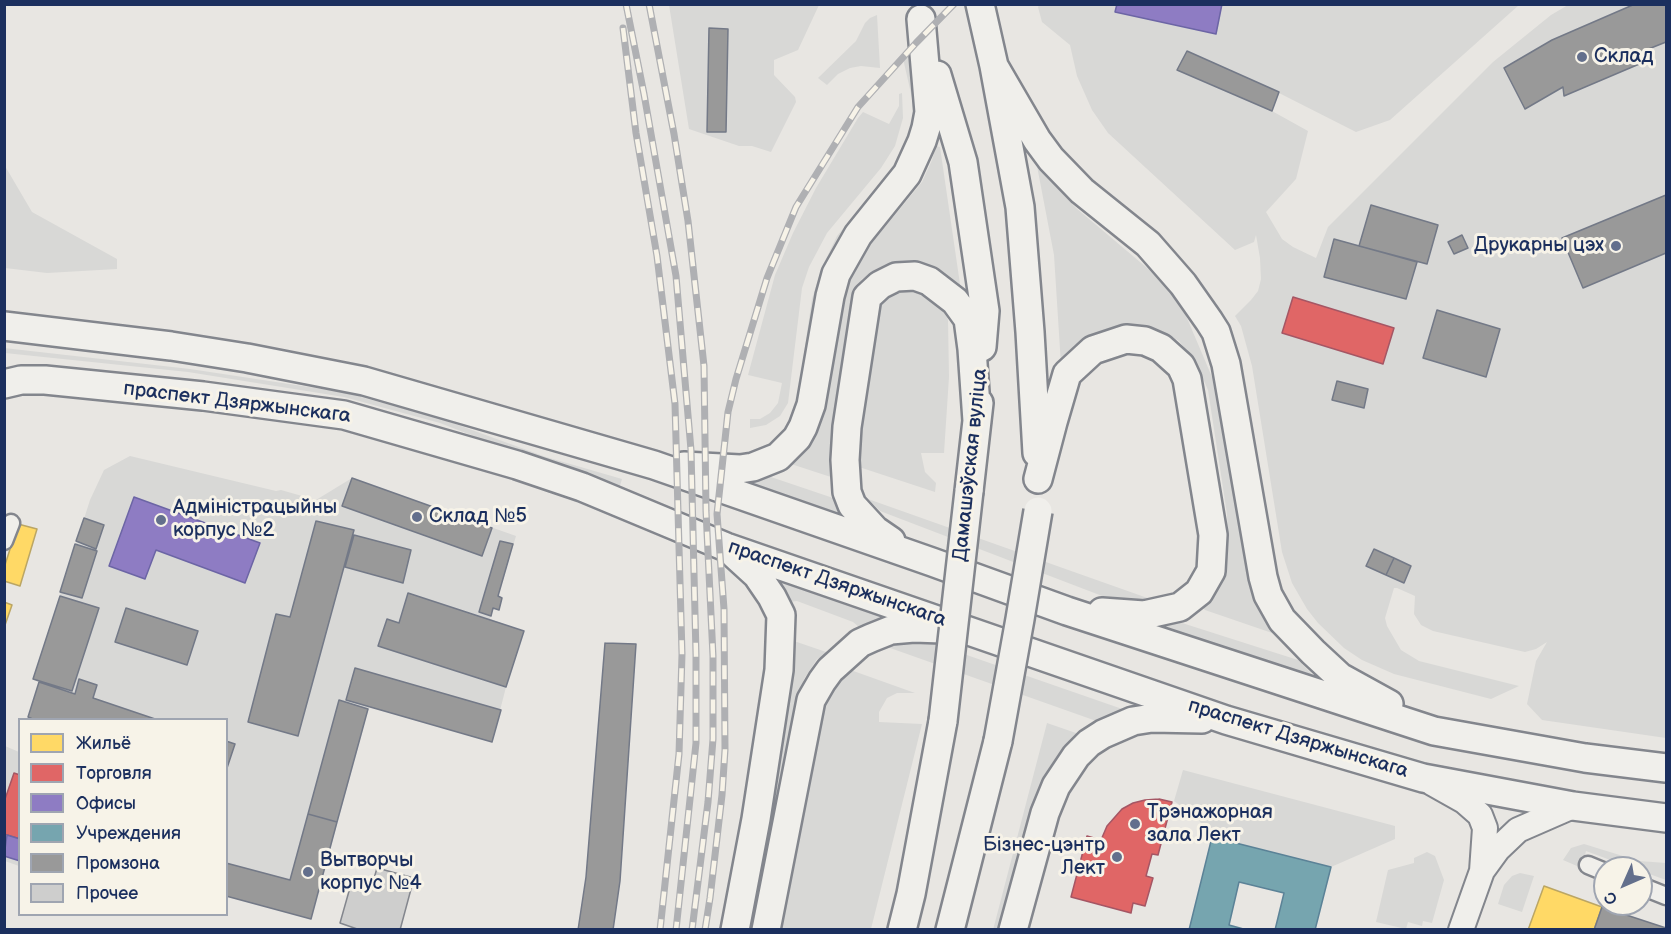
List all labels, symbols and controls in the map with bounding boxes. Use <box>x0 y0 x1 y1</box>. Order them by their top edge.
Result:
place label: Склад <box>1594 45 1654 69</box>
marker: Склад <box>1575 50 1589 64</box>
place label: Друкарны цэх <box>1474 234 1604 258</box>
marker: Друкарны цэх <box>1609 239 1623 253</box>
street label: Дамашэўская вуліца <box>949 367 993 563</box>
street label: праспект Дзяржынскага <box>122 377 352 429</box>
place label: Адміністрацыйны корпус №2 <box>173 496 337 543</box>
place label: Склад №5 <box>429 505 527 529</box>
marker: Склад №5 <box>410 510 424 524</box>
marker: Адміністрацыйны корпус №2 <box>154 513 168 527</box>
street label: праспект Дзяржынскага <box>725 535 949 633</box>
street label: праспект Дзяржынскага <box>1185 694 1411 784</box>
legend <box>18 718 228 916</box>
text: Жильё <box>76 733 131 754</box>
text: Торговля <box>76 763 152 784</box>
text: Офисы <box>76 793 136 814</box>
place label: Трэнажорная зала Лект <box>1147 801 1273 848</box>
marker: Трэнажорная зала Лект <box>1128 817 1142 831</box>
text: Учреждения <box>76 823 181 844</box>
place label: Бізнес-цэнтр Лект <box>983 834 1105 881</box>
place label: Вытворчы корпус №4 <box>320 849 422 896</box>
marker: Бізнес-цэнтр Лект <box>1110 850 1124 864</box>
text: Промзона <box>76 853 160 874</box>
north arrow <box>1593 856 1653 916</box>
marker: Вытворчы корпус №4 <box>301 865 315 879</box>
text: Прочее <box>76 883 138 904</box>
text: С <box>1601 887 1622 908</box>

